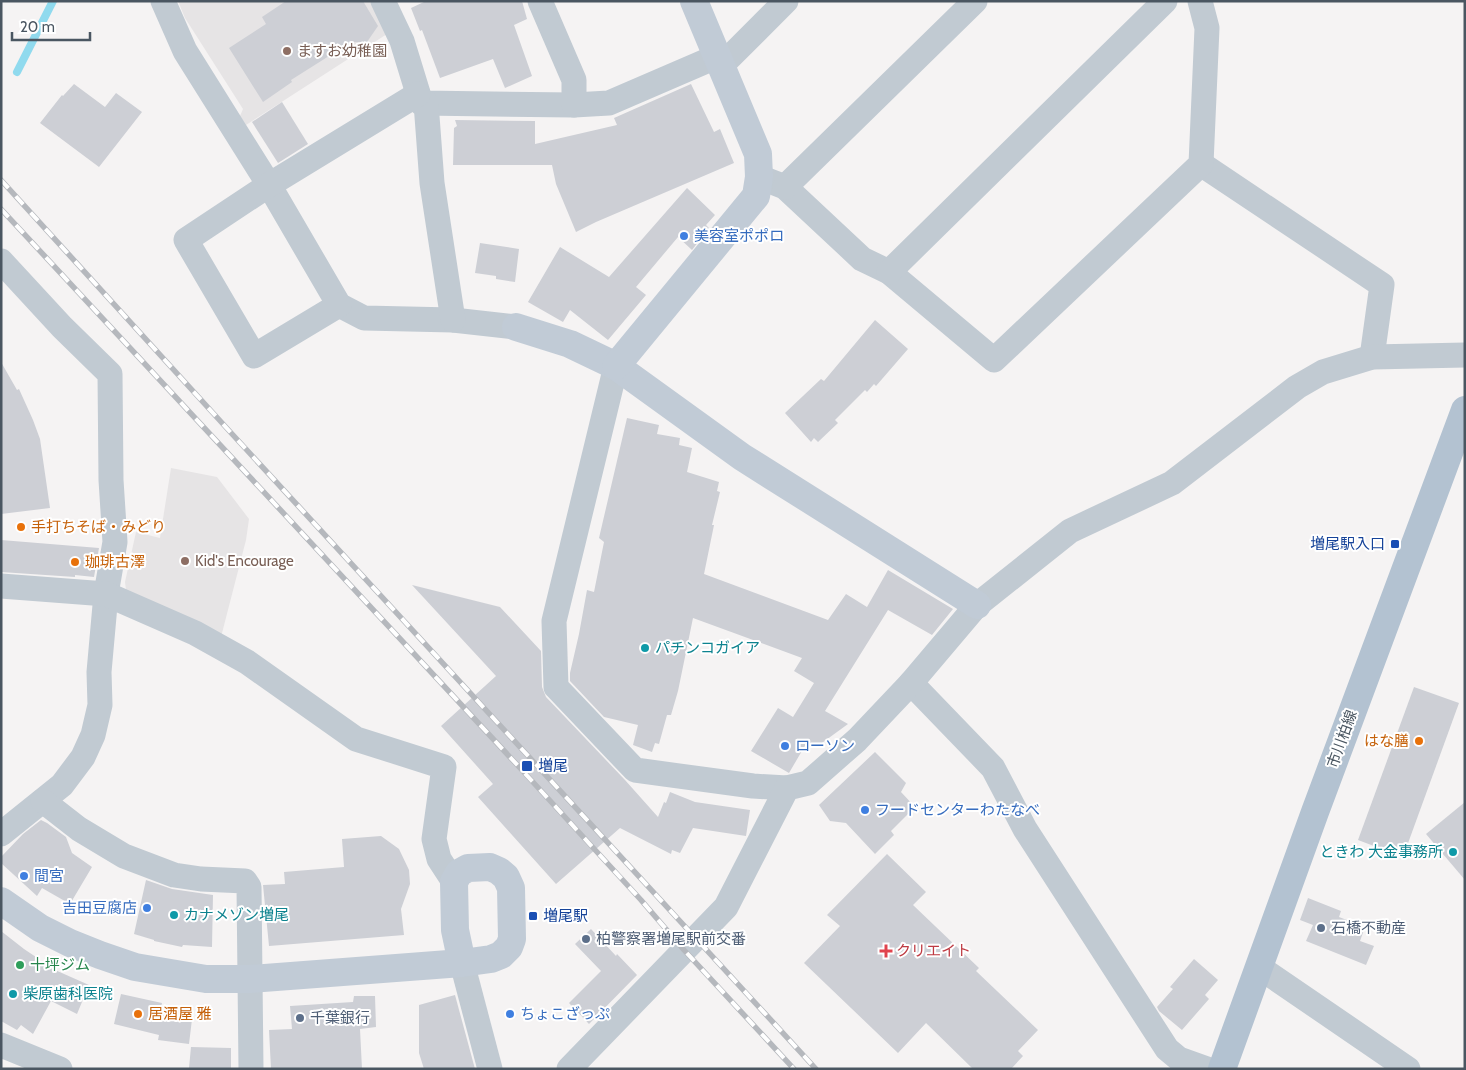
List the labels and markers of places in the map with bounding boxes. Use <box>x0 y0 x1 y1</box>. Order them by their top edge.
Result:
place label: ますお幼稚園 <box>297 42 387 60</box>
marker: ますお幼稚園 <box>281 45 293 57</box>
place label: 美容室ポポロ <box>694 227 784 245</box>
marker: 美容室ポポロ <box>678 230 690 242</box>
place label: 手打ちそば・みどり <box>31 518 166 536</box>
marker: 手打ちそば・みどり <box>15 521 27 533</box>
place label: 増尾駅入口 <box>1310 535 1385 553</box>
marker: 増尾駅入口 <box>1389 538 1401 550</box>
place label: Kid's Encourage <box>195 552 294 570</box>
place label: 珈琲古澤 <box>85 553 145 571</box>
marker: Kid's Encourage <box>179 555 191 567</box>
marker: 珈琲古澤 <box>69 556 81 568</box>
place label: パチンコガイア <box>655 639 760 657</box>
marker: パチンコガイア <box>639 642 651 654</box>
place label: はな膳 <box>1364 732 1409 750</box>
marker: はな膳 <box>1413 735 1425 747</box>
place label: ローソン <box>795 737 855 755</box>
marker: ローソン <box>779 740 791 752</box>
place label: 増尾 <box>538 757 568 775</box>
marker: 増尾 <box>520 759 534 773</box>
place label: フードセンターわたなべ <box>875 801 1040 819</box>
marker: フードセンターわたなべ <box>859 804 871 816</box>
place label: ときわ 大金事務所 <box>1320 843 1443 861</box>
marker: ときわ 大金事務所 <box>1447 846 1459 858</box>
place label: 間宮 <box>34 867 64 885</box>
marker: 間宮 <box>18 870 30 882</box>
place label: 吉田豆腐店 <box>62 899 137 917</box>
marker: 吉田豆腐店 <box>141 902 153 914</box>
place label: カナメゾン増尾 <box>184 906 289 924</box>
place label: 増尾駅 <box>543 907 588 925</box>
marker: カナメゾン増尾 <box>168 909 180 921</box>
marker: 増尾駅 <box>527 910 539 922</box>
place label: 石橋不動産 <box>1331 919 1406 937</box>
marker: 石橋不動産 <box>1315 922 1327 934</box>
place label: 柏警察署増尾駅前交番 <box>596 930 746 948</box>
marker: 柏警察署増尾駅前交番 <box>580 933 592 945</box>
place label: クリエイト <box>896 942 971 960</box>
marker: クリエイト <box>880 945 892 957</box>
place label: 十坪ジム <box>30 956 90 974</box>
marker: 十坪ジム <box>14 959 26 971</box>
place label: 柴原歯科医院 <box>23 985 113 1003</box>
marker: 柴原歯科医院 <box>7 988 19 1000</box>
place label: 居酒屋 雅 <box>148 1005 211 1023</box>
place label: ちょこざっぷ <box>520 1005 610 1023</box>
marker: 居酒屋 雅 <box>132 1008 144 1020</box>
marker: ちょこざっぷ <box>504 1008 516 1020</box>
place label: 千葉銀行 <box>310 1009 370 1027</box>
marker: 千葉銀行 <box>294 1012 306 1024</box>

